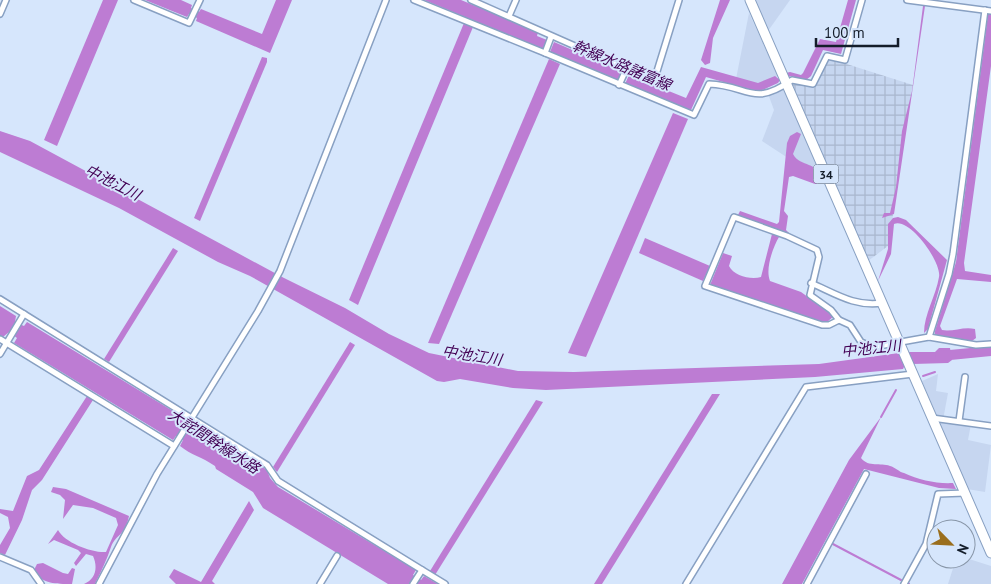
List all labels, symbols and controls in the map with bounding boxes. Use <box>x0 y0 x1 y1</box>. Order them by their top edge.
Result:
scale bar <box>816 15 898 47</box>
text: 100 m <box>824 23 865 42</box>
water label: 幹線水路諸富線 <box>570 36 676 95</box>
water label: 中池江川 <box>82 160 146 205</box>
road number: 34 <box>814 164 838 183</box>
water label: 中池江川 <box>840 335 904 361</box>
water label: 中池江川 <box>441 341 505 369</box>
water label: 大詫間幹線水路 <box>165 404 265 479</box>
north arrow <box>926 519 976 569</box>
text: N <box>953 541 973 557</box>

